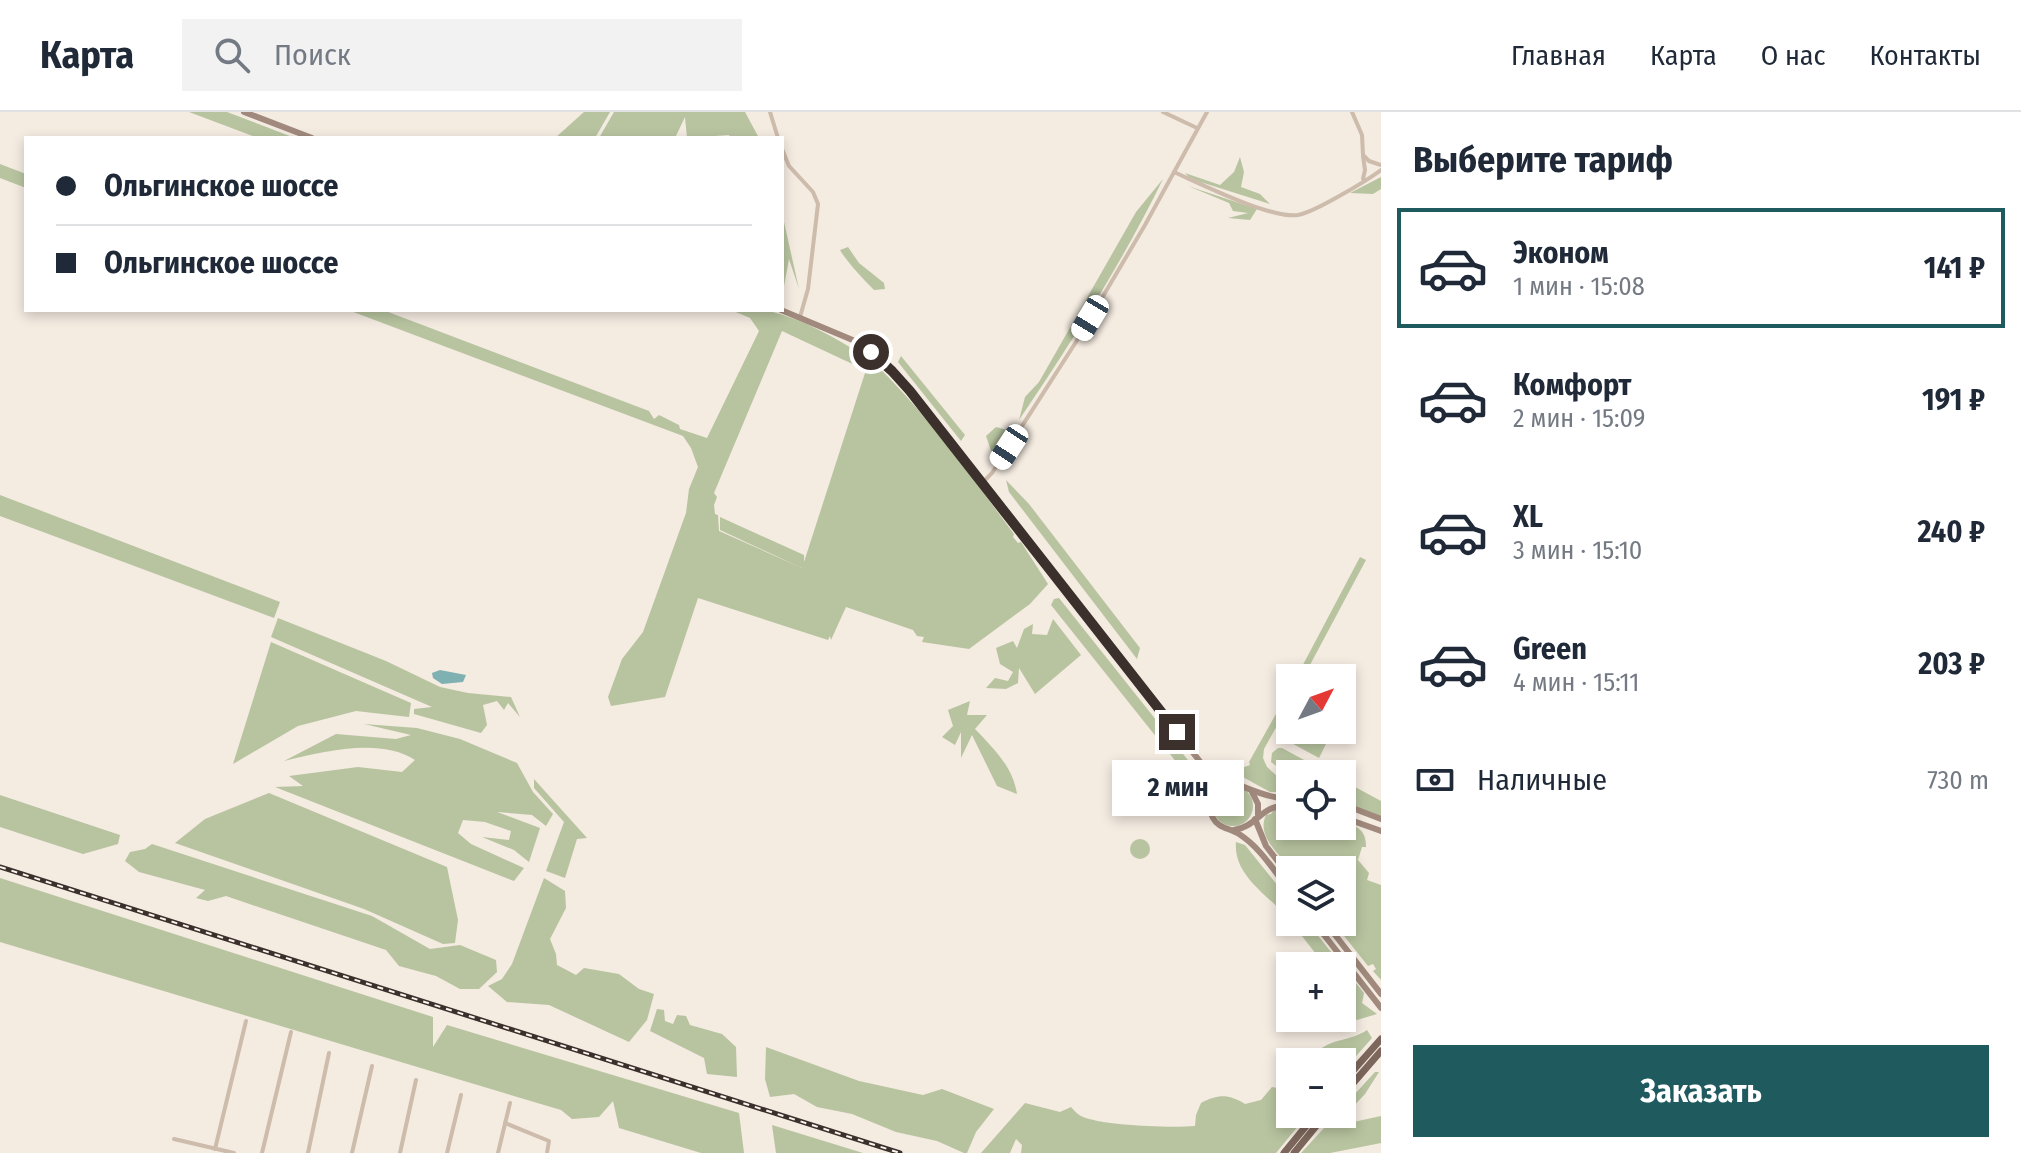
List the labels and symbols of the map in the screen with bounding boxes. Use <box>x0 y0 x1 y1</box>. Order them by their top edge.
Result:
car <box>1067 291 1113 345</box>
route start <box>853 334 889 370</box>
car <box>986 420 1032 474</box>
north arrow <box>1276 664 1356 744</box>
route end <box>1159 714 1195 750</box>
callout: 2 мин <box>1111 760 1243 816</box>

